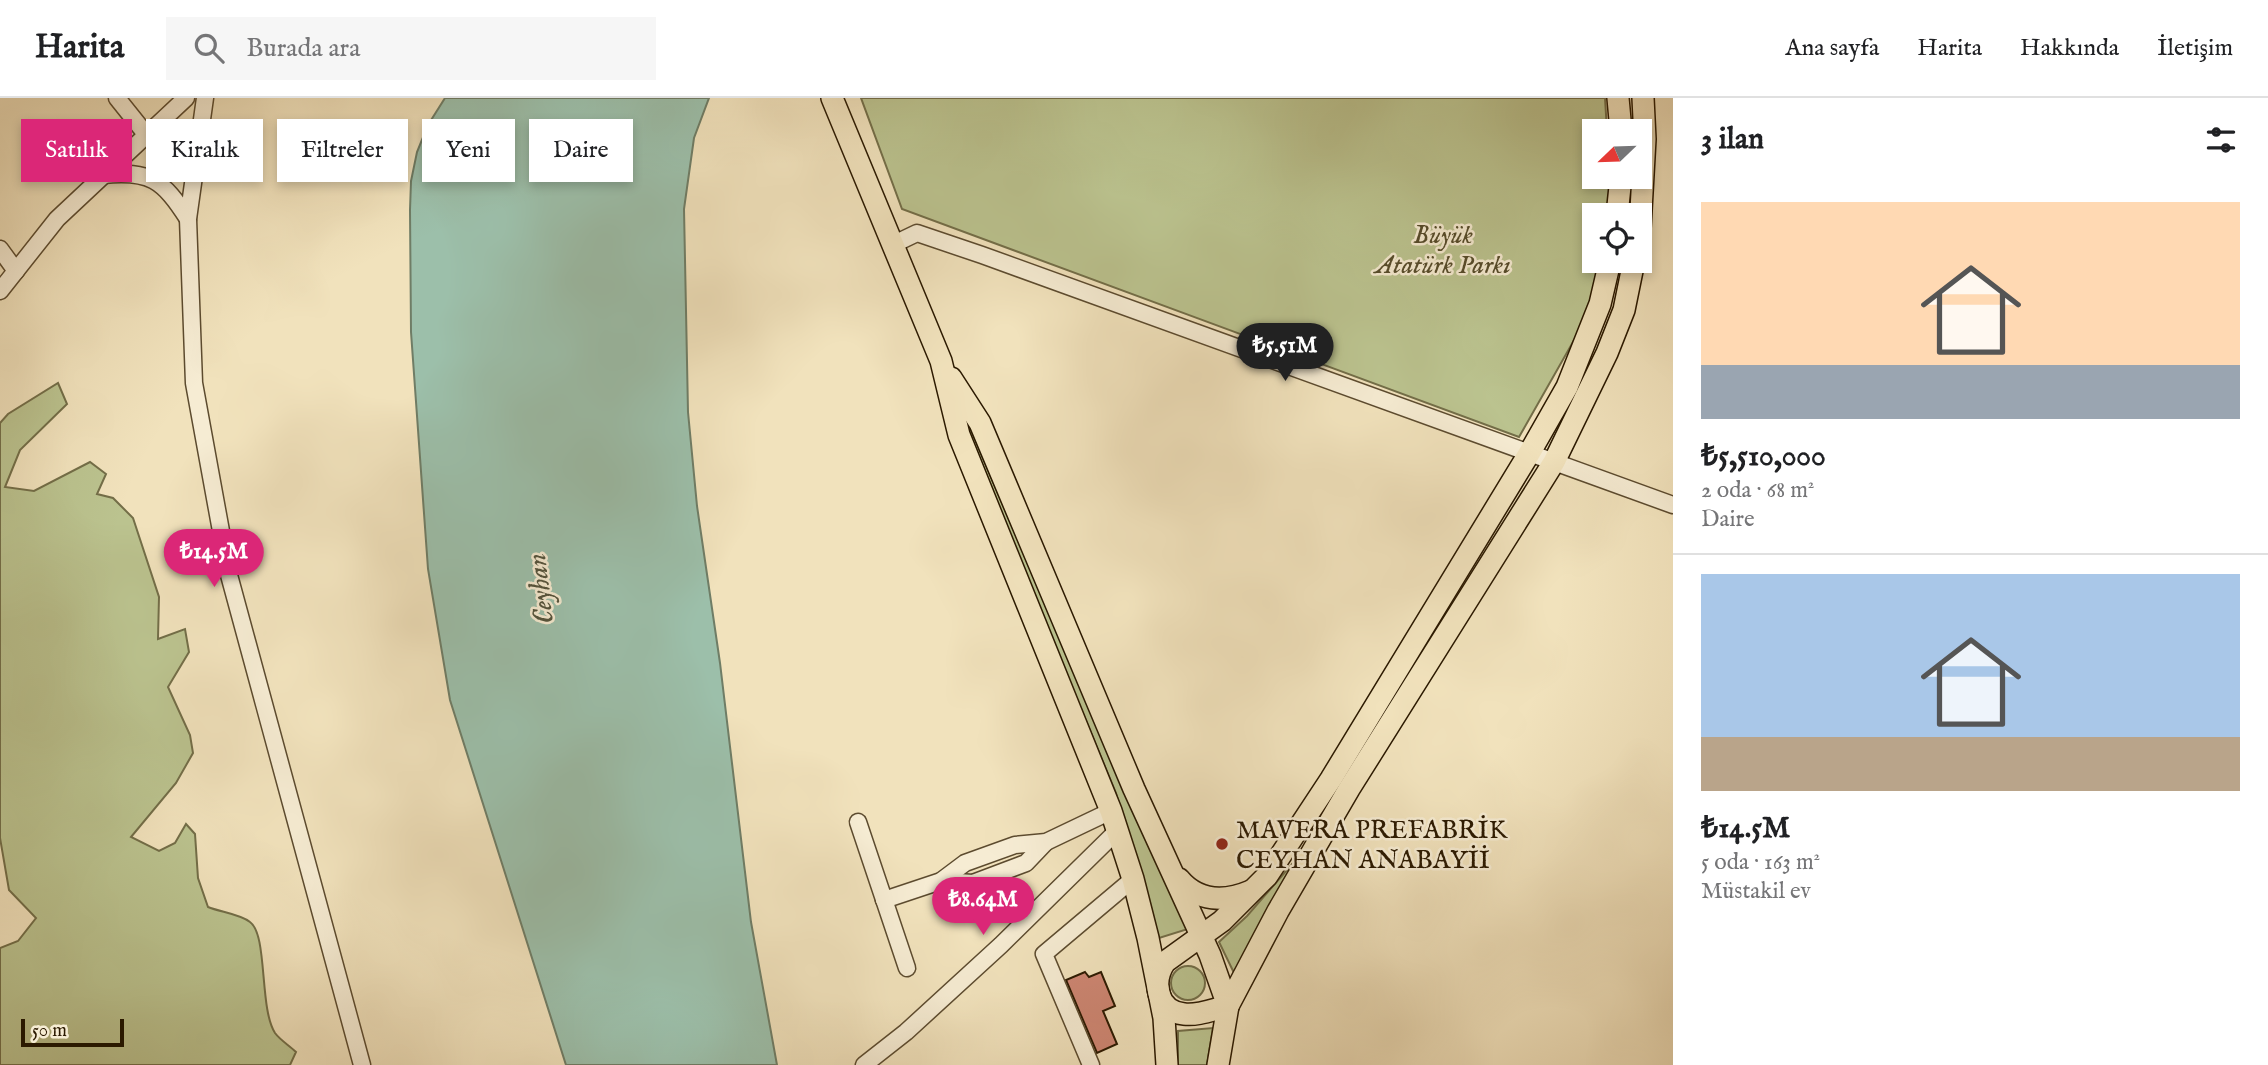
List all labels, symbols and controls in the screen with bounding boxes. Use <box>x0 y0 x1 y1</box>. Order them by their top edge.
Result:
search box <box>166 17 656 80</box>
text: Harita <box>35 27 124 69</box>
icon: search <box>190 29 228 67</box>
text: Burada ara <box>246 32 360 65</box>
text: Ana sayfa <box>1785 33 1879 64</box>
text: Harita <box>1917 33 1982 64</box>
text: Hakkında <box>2020 33 2119 64</box>
text: İletişim <box>2157 33 2233 64</box>
chip: Satılık <box>21 119 132 182</box>
chip: Kiralık <box>146 119 263 182</box>
chip: Filtreler <box>277 119 408 182</box>
chip: Yeni <box>422 119 515 182</box>
chip: Daire <box>529 119 633 182</box>
north arrow <box>1582 119 1652 189</box>
map controls <box>1582 119 1652 273</box>
text: 3 ilan <box>1701 121 1764 159</box>
icon: filters <box>2202 121 2240 159</box>
button: locate <box>1582 203 1652 273</box>
park label: Büyük Atatürk Parkı <box>1372 219 1511 282</box>
icon: home <box>1908 247 2034 373</box>
pin: ₺5.51M <box>1228 324 1342 383</box>
text: ₺5.51M <box>1253 331 1317 360</box>
text: ₺5,510,000 <box>1701 438 1826 476</box>
text: 2 oda · 68 m² <box>1701 476 1814 505</box>
text: Daire <box>1701 505 1755 534</box>
pin: ₺14.5M <box>157 530 271 589</box>
text: ₺14.5M <box>180 537 248 566</box>
water label: Ceyhan <box>520 551 563 626</box>
icon: home <box>1908 619 2034 745</box>
text: ₺14.5M <box>1701 810 1790 848</box>
place label: MAVERA PREFABRİK CEYHAN ANABAYİİ <box>1236 814 1509 877</box>
marker: MAVERA PREFABRİK CEYHAN ANABAYİİ <box>1214 836 1230 852</box>
text: 5 oda · 163 m² <box>1701 848 1820 877</box>
text: Müstakil ev <box>1701 877 1811 906</box>
pin: ₺8.64M <box>926 878 1040 937</box>
text: ₺8.64M <box>948 885 1018 914</box>
scale bar <box>21 1016 124 1048</box>
text: 50 m <box>32 1019 67 1043</box>

